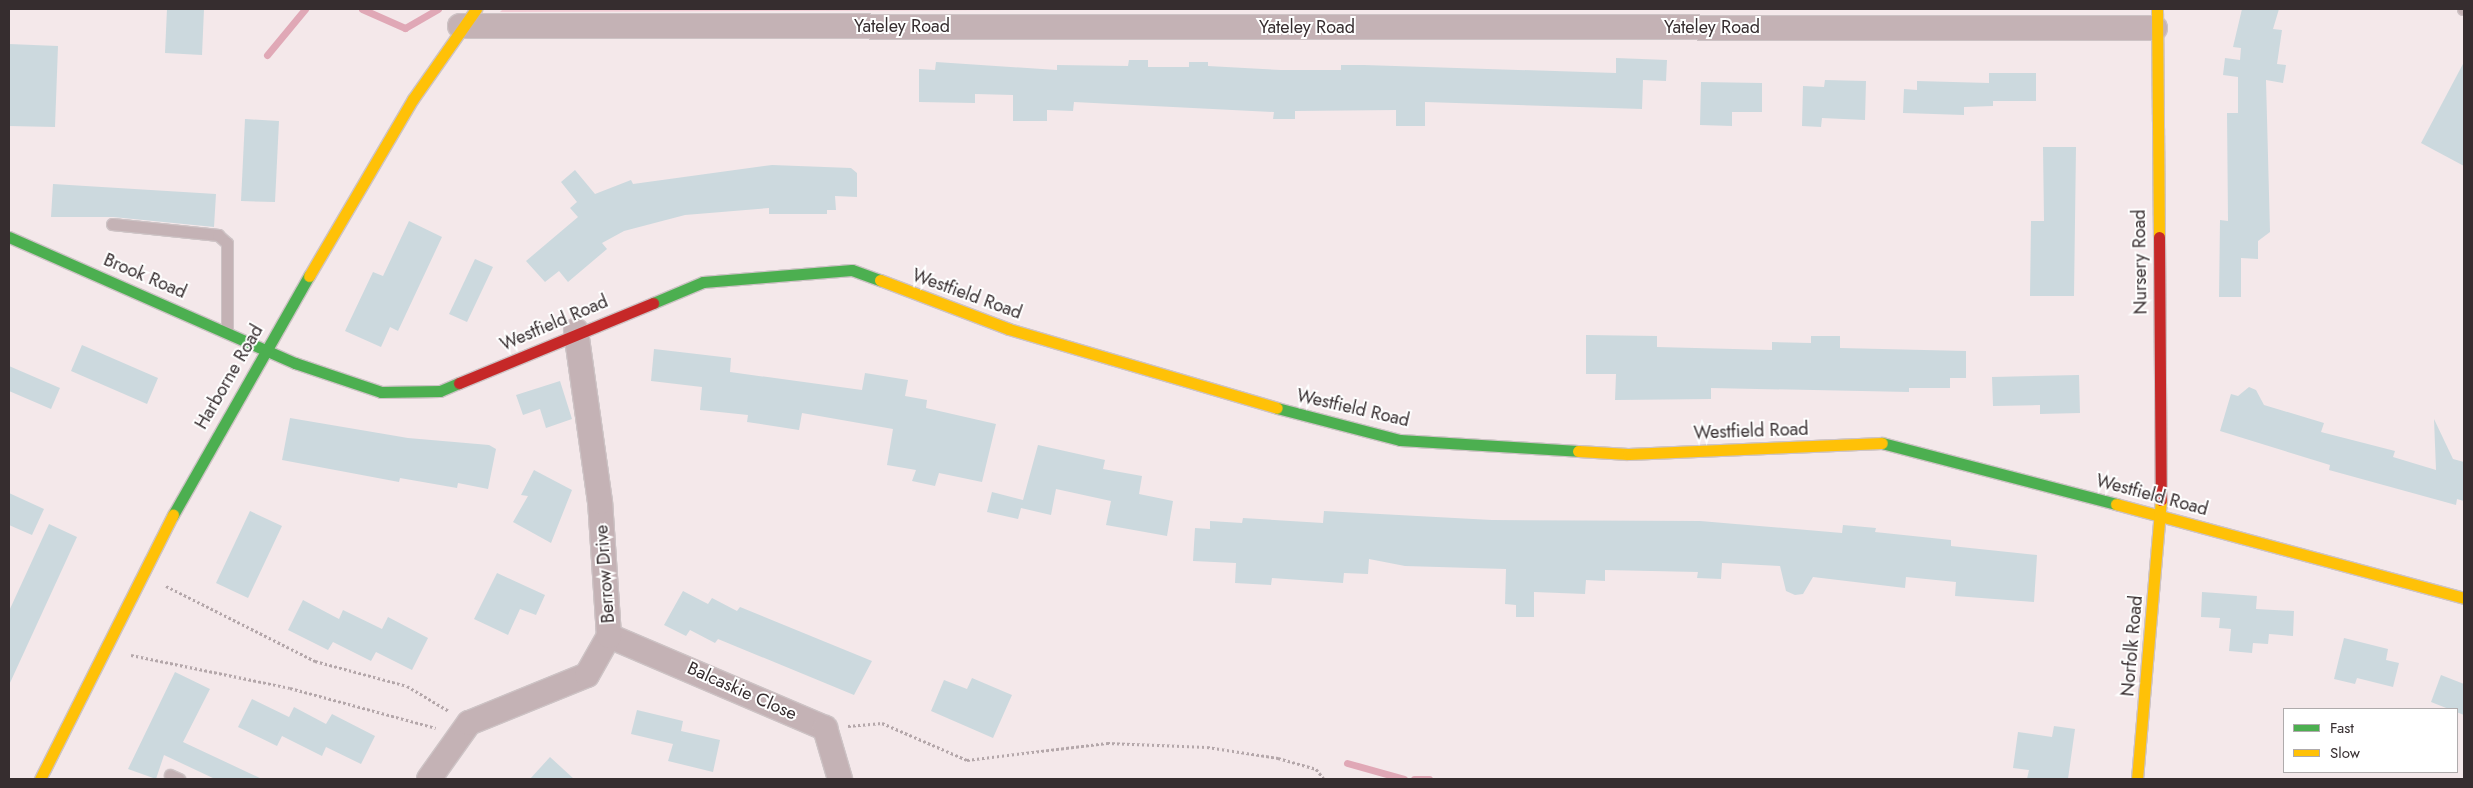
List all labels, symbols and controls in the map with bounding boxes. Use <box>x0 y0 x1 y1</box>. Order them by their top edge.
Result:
street label: Yateley Road <box>854 15 950 37</box>
street label: Yateley Road <box>1259 16 1355 38</box>
street label: Yateley Road <box>1664 16 1760 38</box>
street label: Nursery Road <box>2128 209 2152 315</box>
street label: Brook Road <box>100 249 190 303</box>
street label: Westfield Road <box>909 264 1025 324</box>
street label: Westfield Road <box>497 291 611 355</box>
street label: Harborne Road <box>190 321 268 433</box>
street label: Westfield Road <box>1295 385 1411 431</box>
street label: Westfield Road <box>1693 418 1809 444</box>
street label: Westfield Road <box>2094 470 2210 520</box>
street label: Berrow Drive <box>591 524 619 624</box>
street label: Norfolk Road <box>2117 595 2147 697</box>
street label: Balcaskie Close <box>684 657 800 725</box>
legend <box>2283 708 2458 773</box>
text: Fast <box>2330 717 2354 739</box>
text: Slow <box>2330 742 2360 764</box>

